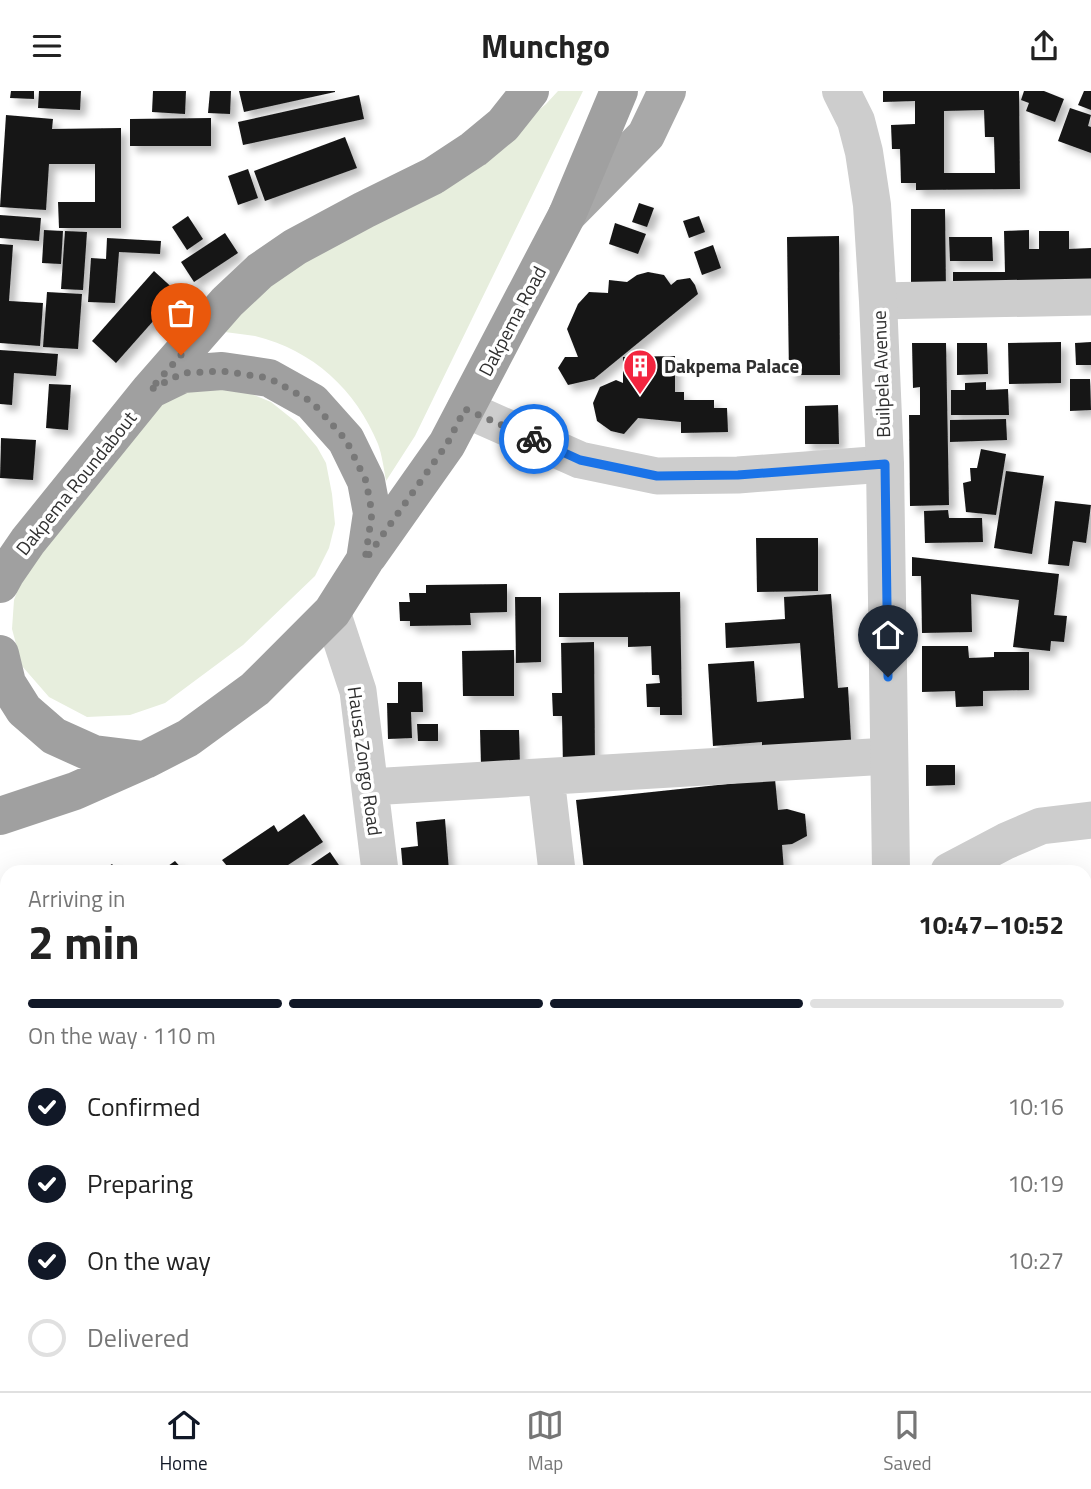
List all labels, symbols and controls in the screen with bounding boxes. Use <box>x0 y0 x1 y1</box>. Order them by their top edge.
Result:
text: Munchgo <box>481 22 610 70</box>
icon: menu <box>28 27 66 65</box>
icon: share <box>1025 27 1063 65</box>
street label: Dakpema Road <box>470 260 553 381</box>
pin <box>151 283 211 355</box>
icon: bag <box>162 294 200 332</box>
street label: Builpela Avenue <box>864 310 897 438</box>
building icon: Dakpema Palace <box>621 347 659 396</box>
place label: Dakpema Palace <box>664 351 800 380</box>
street label: Dakpema Roundabout <box>8 404 143 561</box>
courier <box>499 404 569 474</box>
icon: bike <box>515 420 553 458</box>
pin <box>858 605 918 677</box>
icon: home <box>869 616 907 654</box>
street label: Hausa Zongo Road <box>341 684 390 837</box>
text: Arriving in <box>28 881 125 916</box>
text: 10:47–10:52 <box>918 905 1064 944</box>
text: 2 min <box>28 907 140 977</box>
text: On the way · 110 m <box>28 1018 216 1053</box>
text: Confirmed <box>87 1087 201 1126</box>
icon: check <box>28 1088 66 1126</box>
text: 10:16 <box>1007 1089 1064 1124</box>
text: Preparing <box>87 1164 193 1203</box>
icon: check <box>28 1165 66 1203</box>
text: 10:19 <box>1007 1166 1064 1201</box>
text: On the way <box>87 1241 211 1280</box>
icon: check <box>28 1242 66 1280</box>
text: 10:27 <box>1007 1243 1064 1278</box>
text: Delivered <box>87 1318 190 1357</box>
tab: Home <box>159 1406 208 1477</box>
tab: Map <box>526 1406 564 1477</box>
tab: Saved <box>883 1406 932 1477</box>

